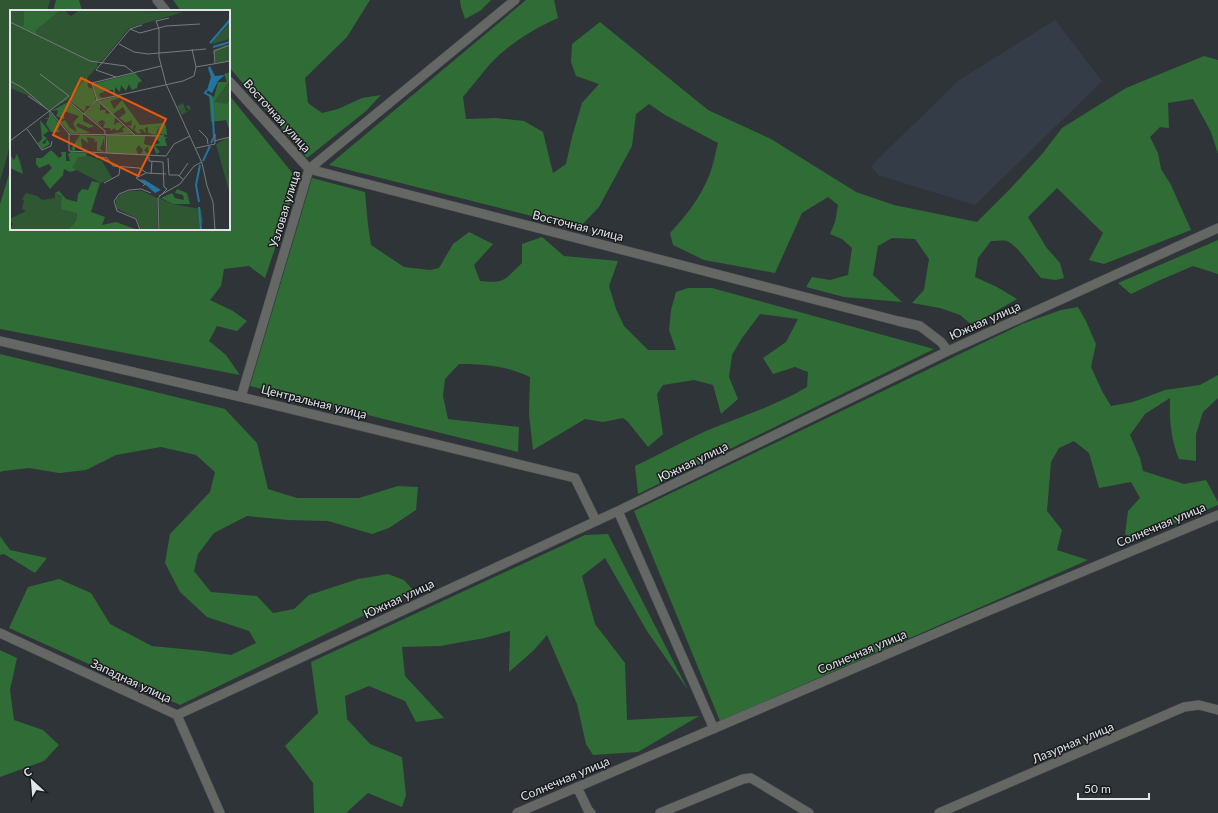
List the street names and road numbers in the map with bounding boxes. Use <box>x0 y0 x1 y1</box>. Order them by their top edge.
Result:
street label: Восточная улица <box>241 76 314 155</box>
street label: Узловая улица <box>266 169 303 249</box>
street label: Восточная улица <box>531 207 625 244</box>
street label: Южная улица <box>947 298 1023 343</box>
street label: Центральная улица <box>260 381 368 422</box>
street label: Южная улица <box>655 438 730 485</box>
street label: Солнечная улица <box>1114 499 1208 550</box>
street label: Южная улица <box>361 576 437 621</box>
street label: Солнечная улица <box>815 626 909 677</box>
street label: Западная улица <box>88 655 174 706</box>
street label: Лазурная улица <box>1029 719 1116 767</box>
street label: Солнечная улица <box>518 753 612 804</box>

